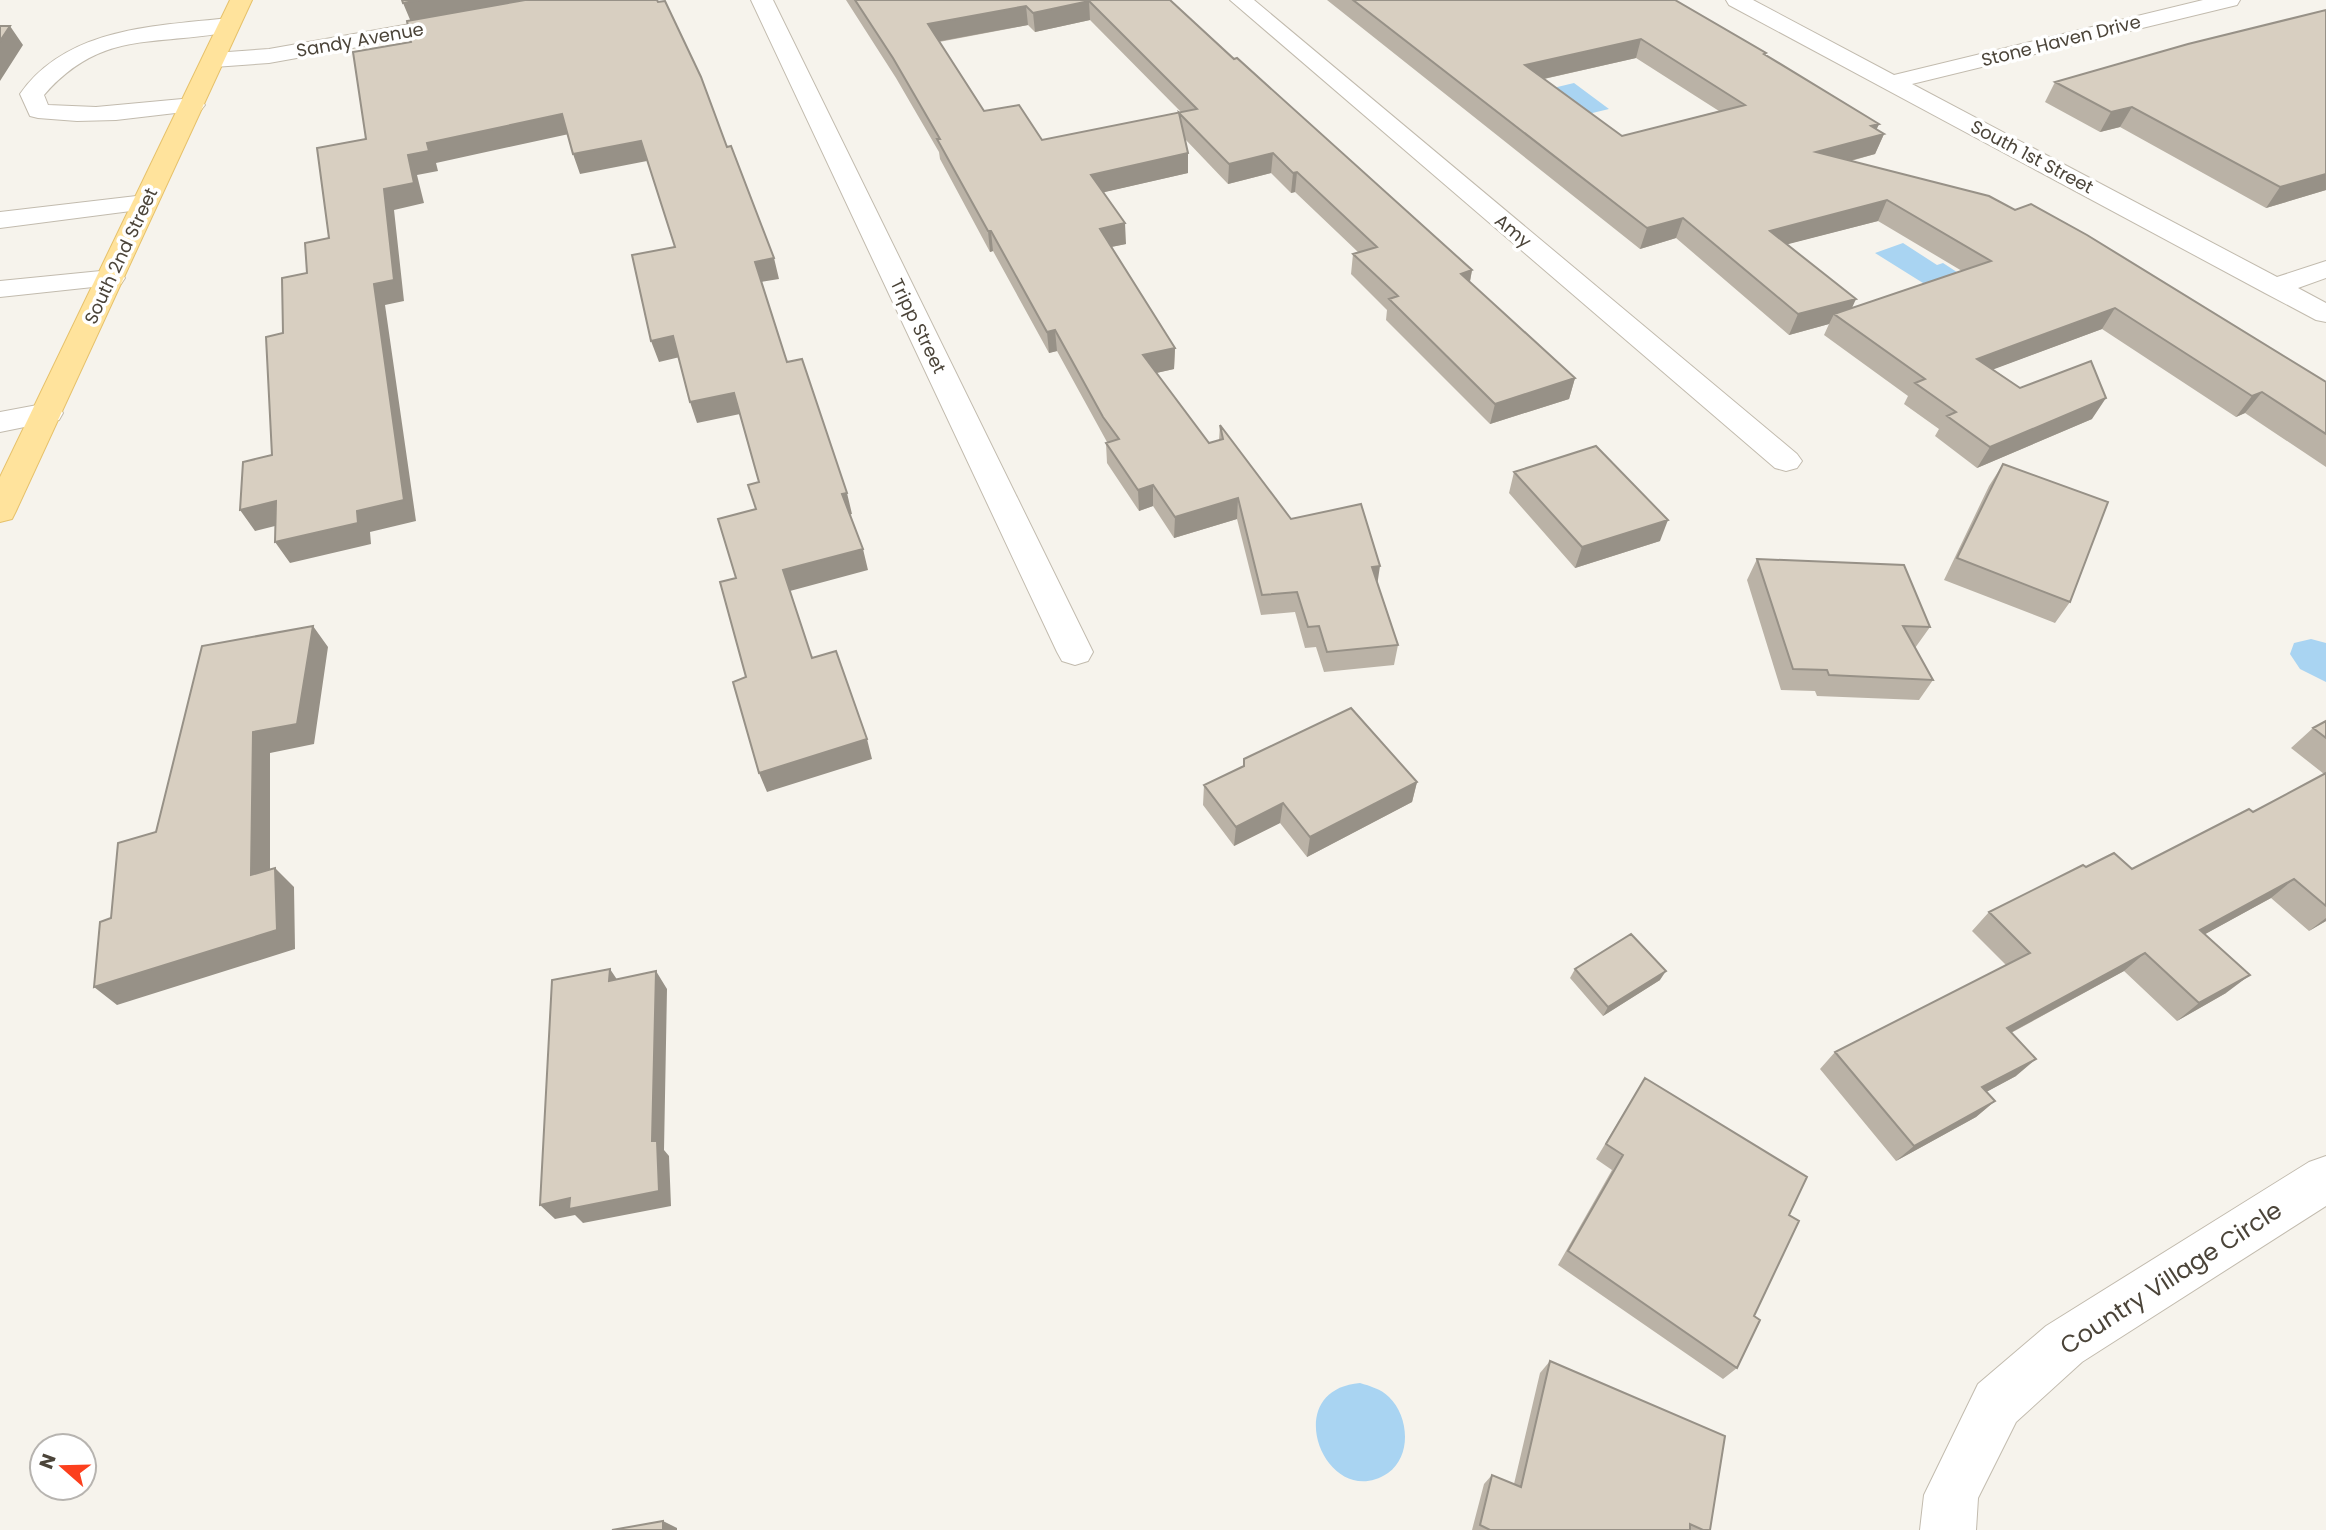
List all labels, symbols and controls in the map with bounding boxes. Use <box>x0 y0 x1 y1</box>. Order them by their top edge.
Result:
street label: Stone Haven Drive <box>1979 9 2143 72</box>
street label: Sandy Avenue <box>294 16 426 63</box>
street label: South 1st Street <box>1966 114 2098 199</box>
street label: South 2nd Street <box>78 183 163 328</box>
street label: Amy <box>1490 208 1537 253</box>
street label: Tripp Street <box>885 274 952 377</box>
street label: Country Village Circle <box>2053 1193 2288 1362</box>
north arrow <box>28 1432 98 1502</box>
text: N <box>32 1450 63 1473</box>

